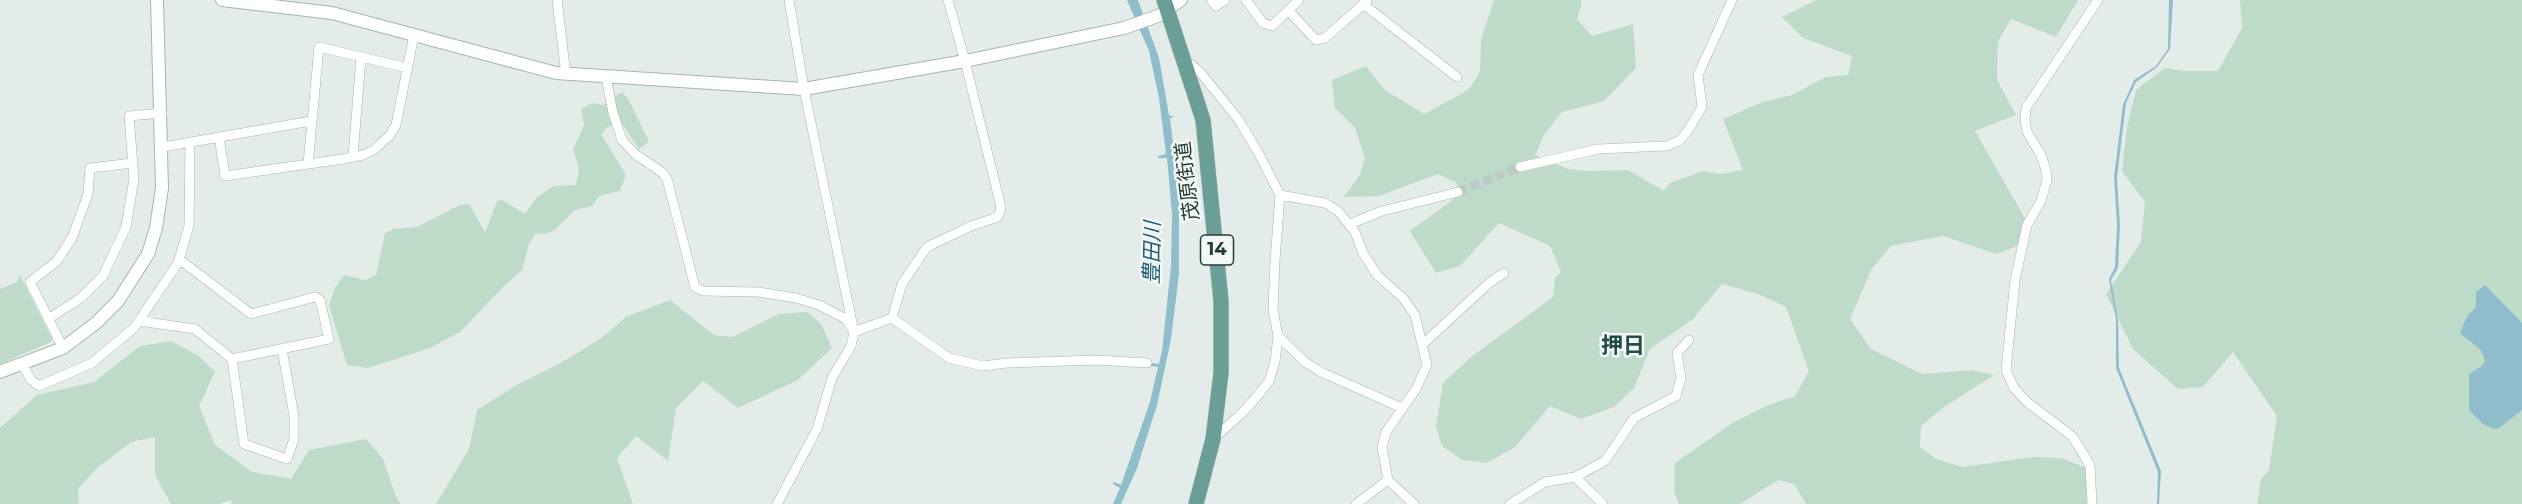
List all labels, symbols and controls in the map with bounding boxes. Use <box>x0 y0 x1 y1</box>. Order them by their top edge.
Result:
street label: 茂原街道 <box>1171 140 1205 222</box>
water label: 豊田川 <box>1140 221 1166 285</box>
road number: 14 <box>1200 235 1234 265</box>
district label: 押日 <box>1601 334 1645 360</box>

